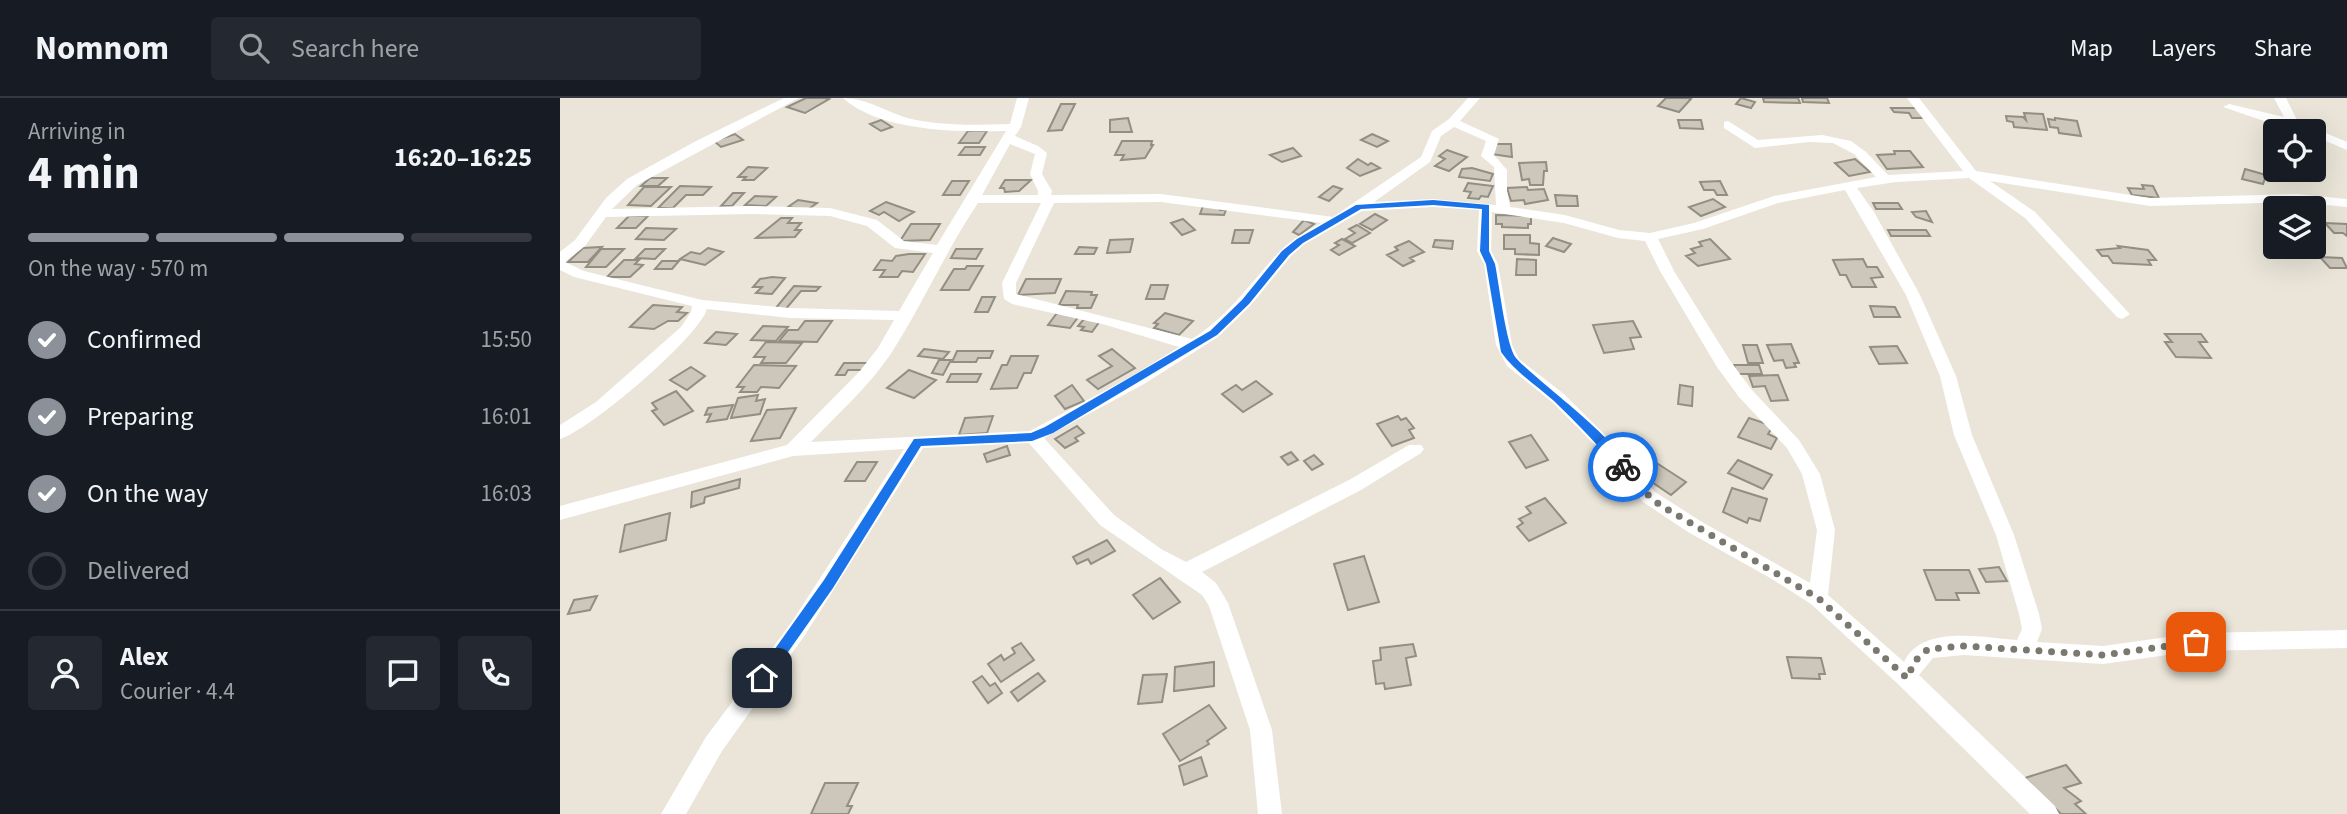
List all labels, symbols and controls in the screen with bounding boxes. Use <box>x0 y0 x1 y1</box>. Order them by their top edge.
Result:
search box <box>211 17 701 80</box>
text: Nomnom <box>35 25 169 72</box>
icon: search <box>235 29 273 67</box>
text: Search here <box>291 30 419 67</box>
text: Map <box>2070 31 2113 66</box>
text: Layers <box>2151 31 2216 66</box>
text: Share <box>2254 31 2312 66</box>
text: Arriving in <box>28 115 126 148</box>
map controls <box>2263 119 2326 259</box>
button: locate <box>2263 119 2326 182</box>
text: 16:20–16:25 <box>394 139 532 176</box>
text: 4 min <box>28 141 140 206</box>
button: layers <box>2263 196 2326 259</box>
text: On the way · 570 m <box>28 252 208 285</box>
icon: check <box>28 321 66 359</box>
text: Confirmed <box>87 321 202 358</box>
text: 15:50 <box>481 323 532 356</box>
icon: check <box>28 398 66 436</box>
text: Preparing <box>87 398 193 435</box>
text: 16:01 <box>481 400 532 433</box>
courier <box>1588 432 1658 502</box>
icon: bike <box>1604 448 1642 486</box>
icon: check <box>28 475 66 513</box>
text: On the way <box>87 475 208 512</box>
text: 16:03 <box>481 477 532 510</box>
text: Delivered <box>87 552 190 589</box>
pin <box>2166 612 2226 672</box>
icon: bag <box>2177 623 2215 661</box>
button: person <box>28 636 102 710</box>
button: chat <box>366 636 440 710</box>
button: phone <box>458 636 532 710</box>
text: Alex <box>120 638 169 675</box>
pin <box>732 648 792 708</box>
icon: home <box>743 659 781 697</box>
text: Courier · 4.4 <box>120 675 235 708</box>

